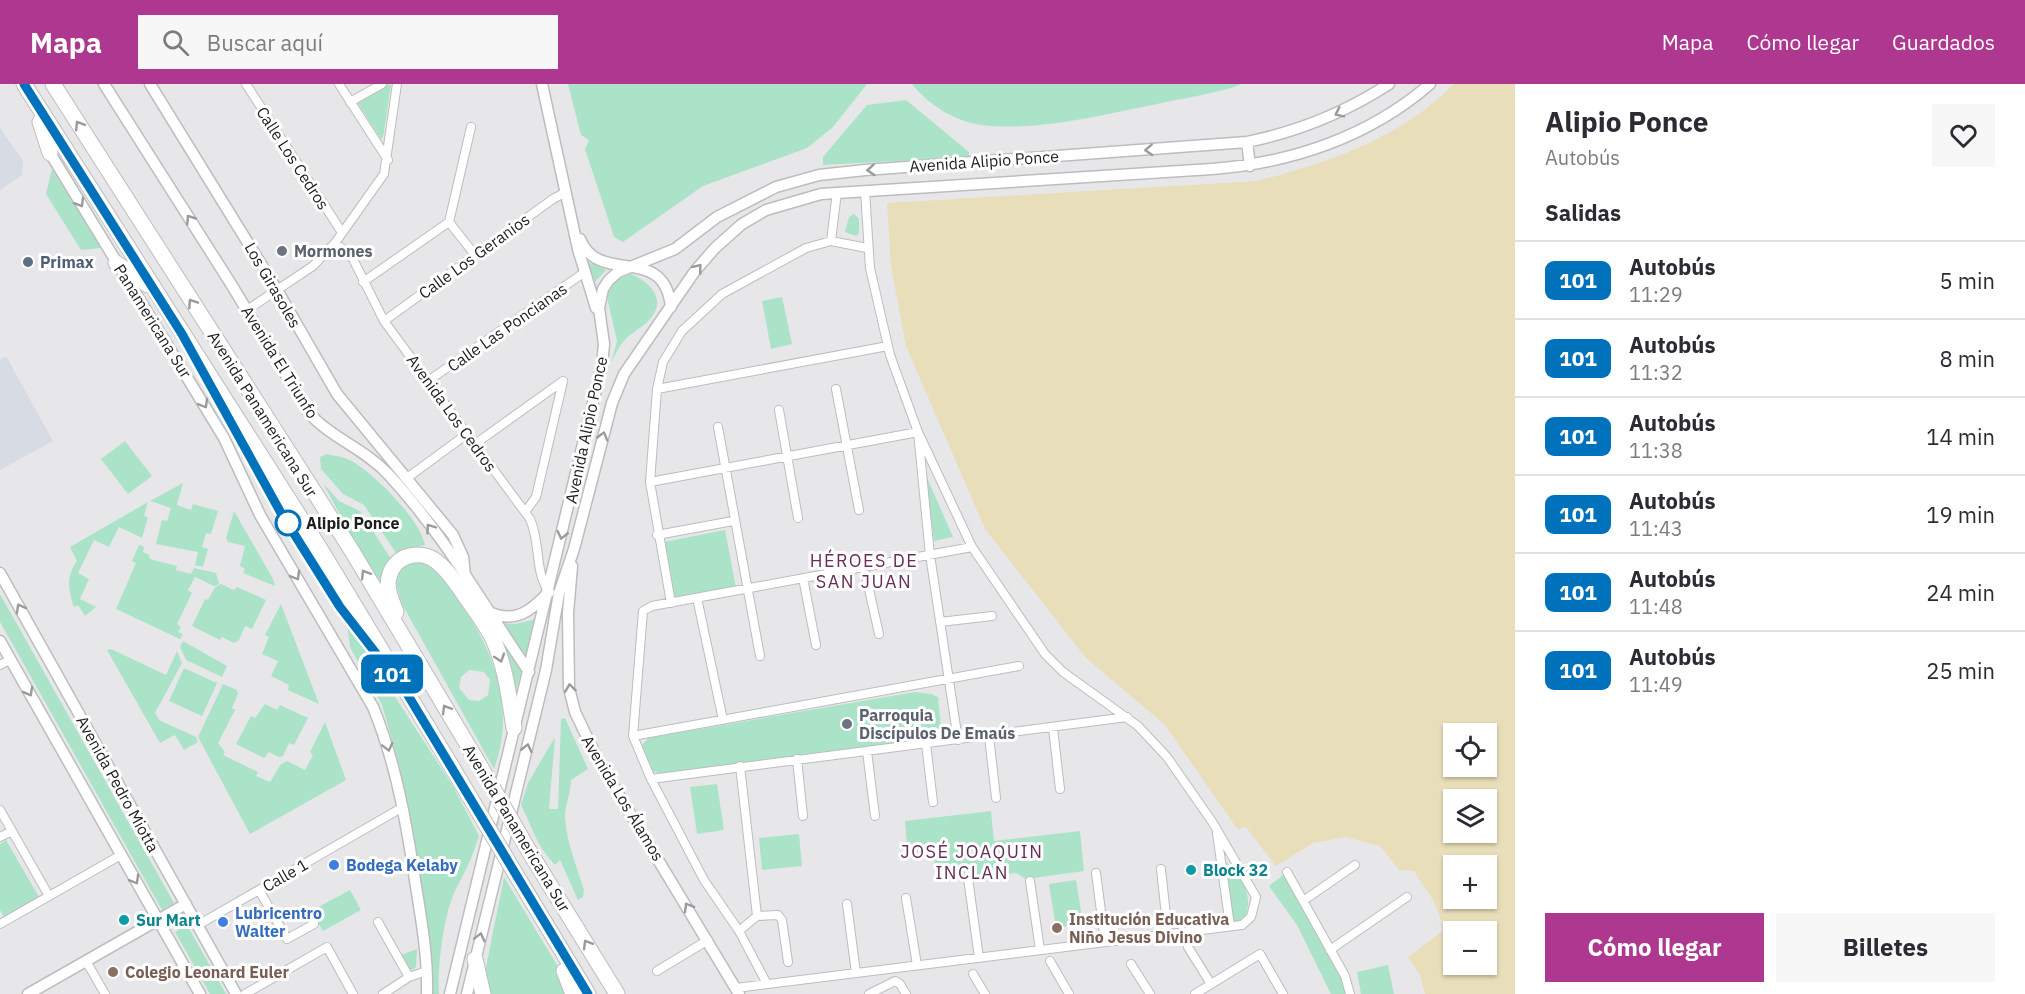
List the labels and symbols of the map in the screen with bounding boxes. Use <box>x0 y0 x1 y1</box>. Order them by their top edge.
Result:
street label: Calle Los Cedros <box>252 103 334 213</box>
one-way arrow <box>1334 106 1345 118</box>
one-way arrow <box>74 121 86 131</box>
one-way arrow <box>1144 143 1153 156</box>
street label: Avenida Alipio Ponce <box>909 146 1060 176</box>
one-way arrow <box>866 163 875 176</box>
one-way arrow <box>72 197 84 207</box>
street label: Calle Los Geranios <box>415 209 533 303</box>
one-way arrow <box>187 215 198 226</box>
street label: Los Girasoles <box>240 239 306 331</box>
place label: Mormones <box>294 241 373 261</box>
marker: Mormones <box>275 244 289 258</box>
place label: Primax <box>40 252 94 272</box>
marker: Primax <box>21 255 35 269</box>
street label: Panamericana Sur <box>110 260 196 382</box>
one-way arrow <box>690 264 701 275</box>
street label: Calle Las Poncianas <box>443 278 571 376</box>
one-way arrow <box>188 299 200 309</box>
street label: Avenida El Triunfo <box>237 302 323 422</box>
street label: Avenida Panamericana Sur <box>204 327 322 501</box>
street label: Avenida Los Cedros <box>403 350 501 476</box>
street label: Avenida Alipio Ponce <box>561 354 611 505</box>
one-way arrow <box>197 398 209 408</box>
one-way arrow <box>596 431 608 442</box>
marker: Alipio Ponce <box>275 510 301 536</box>
place label: Alipio Ponce <box>306 513 399 533</box>
one-way arrow <box>427 524 438 535</box>
one-way arrow <box>557 530 570 540</box>
district label: HÉROES DE SAN JUAN <box>810 549 918 593</box>
one-way arrow <box>289 570 300 580</box>
one-way arrow <box>361 570 373 580</box>
one-way arrow <box>15 604 27 614</box>
one-way arrow <box>492 652 505 663</box>
line badge: 101 <box>358 654 426 694</box>
one-way arrow <box>565 684 577 693</box>
one-way arrow <box>22 686 33 696</box>
one-way arrow <box>441 705 453 715</box>
place label: Parroquia Discípulos De Emaús <box>859 705 1015 743</box>
street label: Avenida Pedro Miotta <box>72 712 164 856</box>
marker: Parroquia Discípulos De Emaús <box>840 717 854 731</box>
street label: Avenida Los Álamos <box>577 731 669 865</box>
street label: Avenida Panamericana Sur <box>459 741 575 915</box>
one-way arrow <box>381 742 394 752</box>
one-way arrow <box>520 743 533 753</box>
district label: JOSÉ JOAQUIN INCLAN <box>901 840 1043 884</box>
street label: Calle 1 <box>259 854 311 896</box>
place label: Bodega Kelaby <box>346 855 458 875</box>
marker: Bodega Kelaby <box>327 858 341 872</box>
place label: Block 32 <box>1203 860 1268 880</box>
marker: Block 32 <box>1184 863 1198 877</box>
one-way arrow <box>128 874 139 884</box>
place label: Lubricentro Walter <box>235 903 322 941</box>
one-way arrow <box>684 903 695 913</box>
place label: Institución Educativa Niño Jesus Divino <box>1069 909 1229 947</box>
place label: Sur Mart <box>136 910 201 930</box>
marker: Sur Mart <box>117 913 131 927</box>
marker: Lubricentro Walter <box>216 915 230 929</box>
marker: Institución Educativa Niño Jesus Divino <box>1050 921 1064 935</box>
one-way arrow <box>473 932 486 942</box>
one-way arrow <box>582 940 594 950</box>
place label: Colegio Leonard Euler <box>125 962 289 982</box>
marker: Colegio Leonard Euler <box>106 965 120 979</box>

